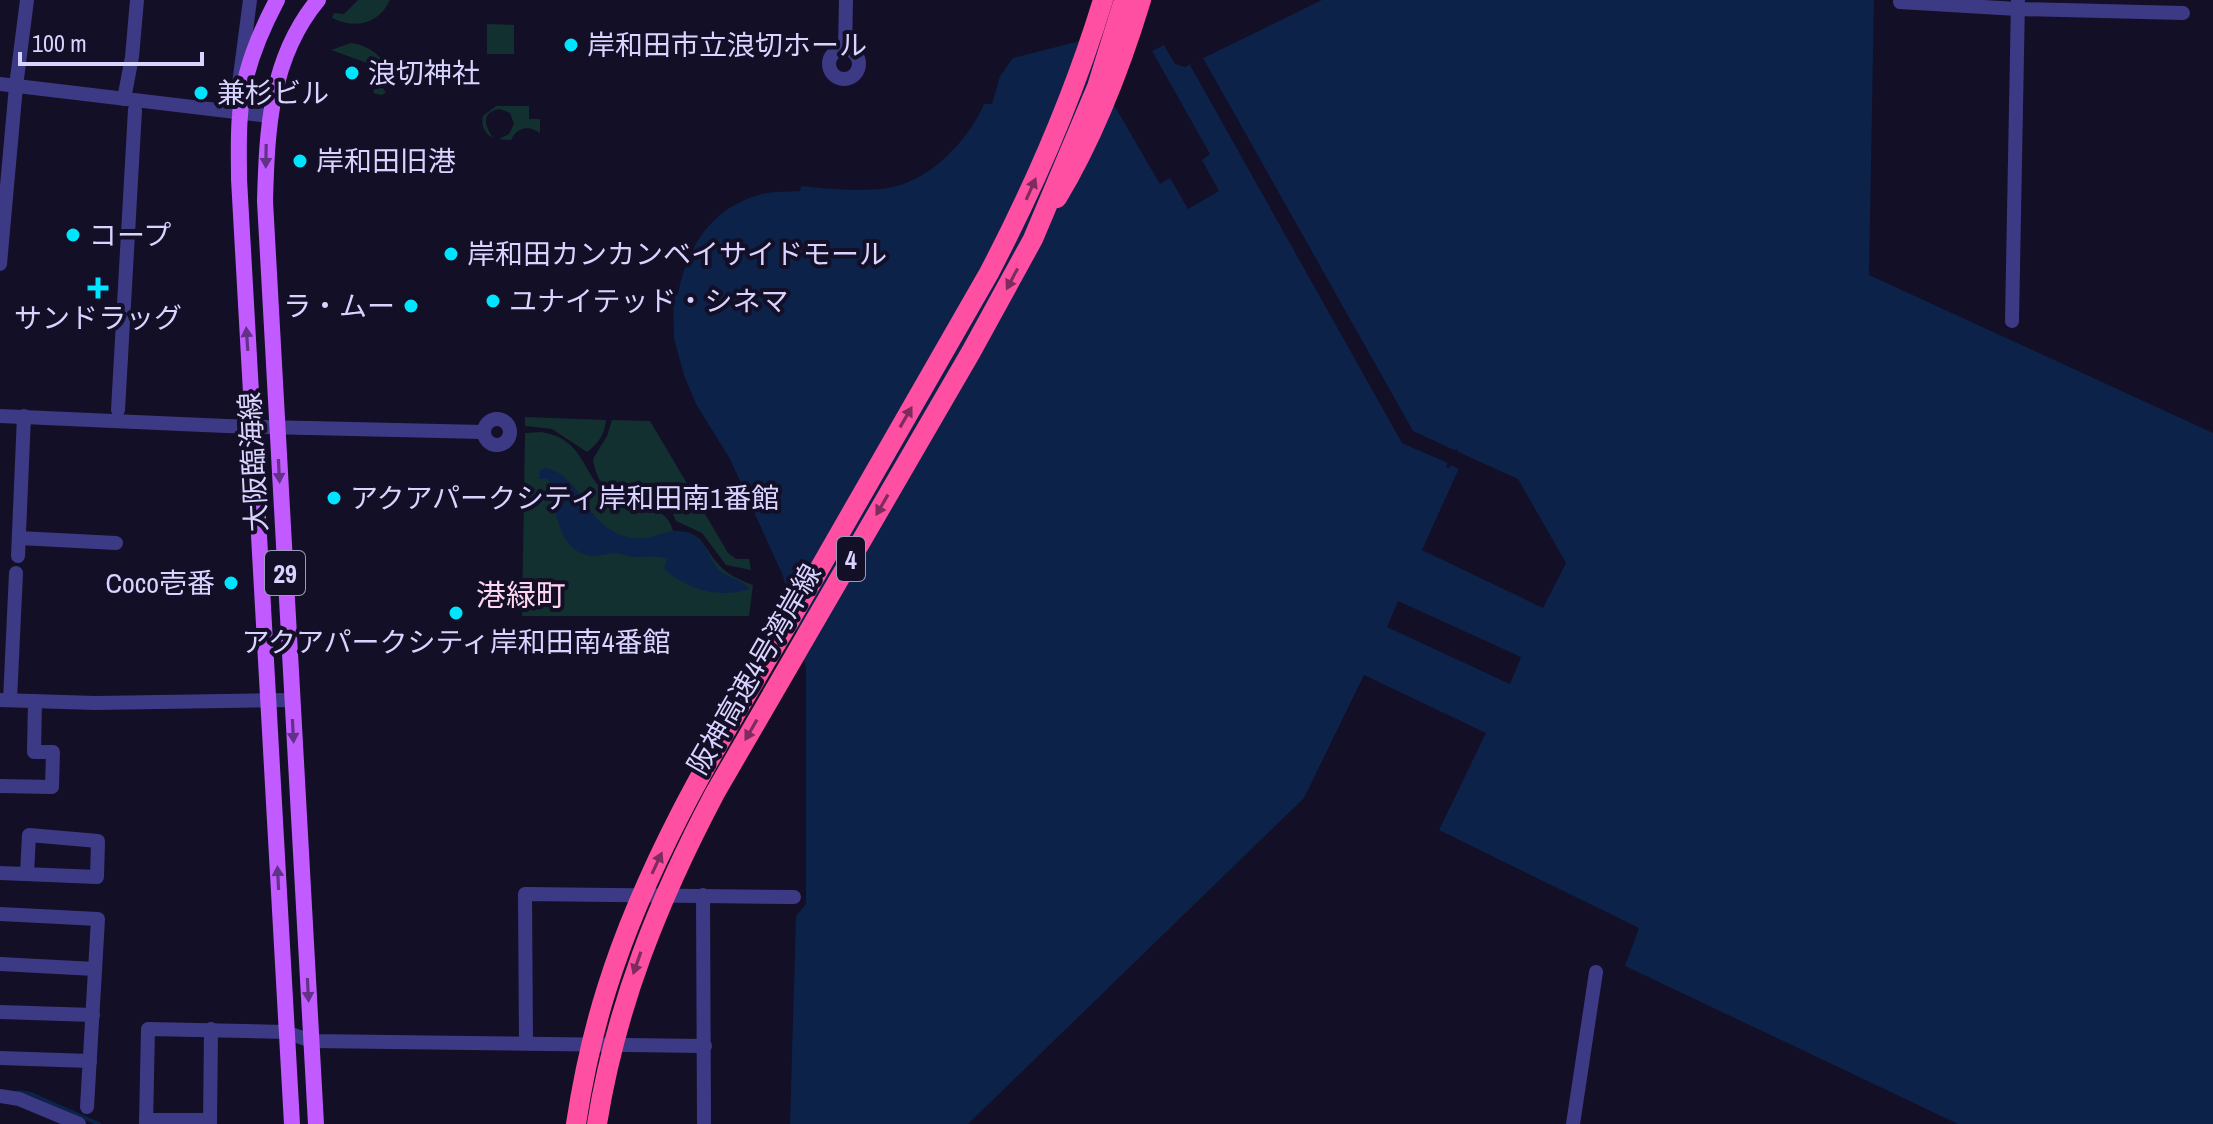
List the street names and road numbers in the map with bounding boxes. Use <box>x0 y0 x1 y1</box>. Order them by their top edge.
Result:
street label: 大阪臨海線 <box>230 391 276 533</box>
road number: 4 <box>837 537 865 581</box>
road number: 29 <box>265 551 305 595</box>
street label: 阪神高速4号湾岸線 <box>678 557 830 781</box>

